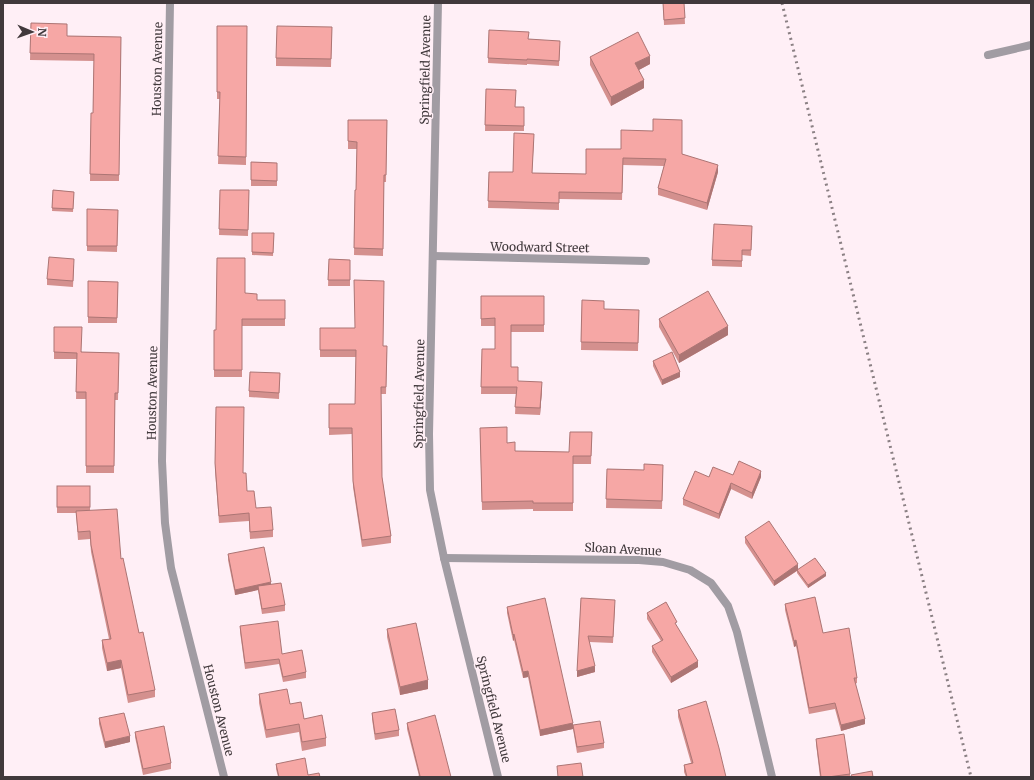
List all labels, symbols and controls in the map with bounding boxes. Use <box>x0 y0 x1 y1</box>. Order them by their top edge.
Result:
north arrow <box>12 12 52 52</box>
street label: Springfield Avenue <box>417 15 433 125</box>
street label: Houston Avenue <box>149 22 165 116</box>
text: N <box>35 28 49 37</box>
street label: Woodward Street <box>489 239 590 255</box>
street label: Springfield Avenue <box>411 339 427 449</box>
street label: Houston Avenue <box>144 346 160 440</box>
street label: Sloan Avenue <box>584 539 662 559</box>
street label: Springfield Avenue <box>473 654 515 764</box>
street label: Houston Avenue <box>200 663 238 757</box>

